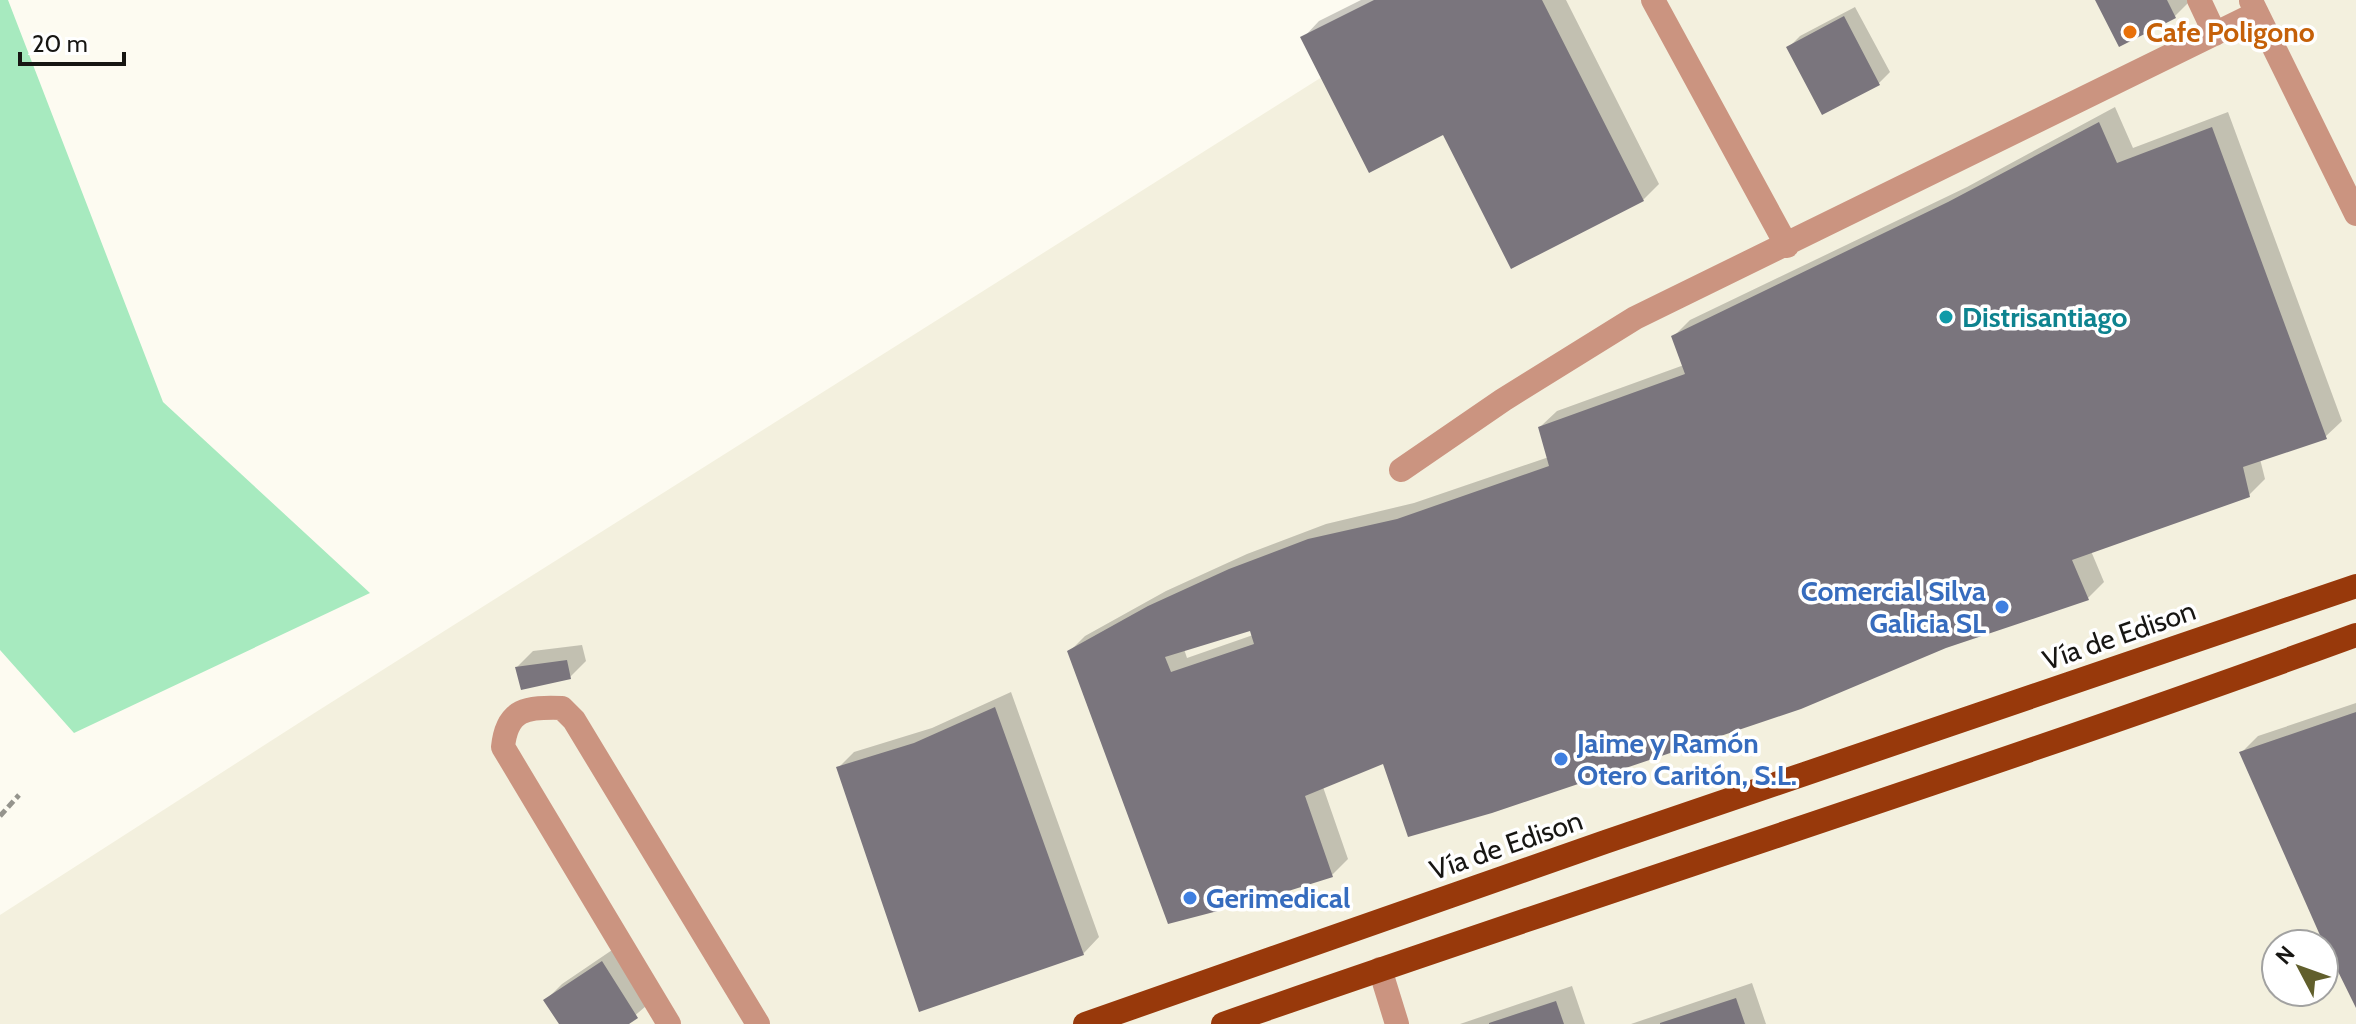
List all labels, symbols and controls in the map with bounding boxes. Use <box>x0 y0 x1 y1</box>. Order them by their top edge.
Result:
place label: Cafe Poligono <box>2146 15 2315 49</box>
scale bar <box>20 16 124 66</box>
marker: Cafe Poligono <box>2121 23 2139 41</box>
text: 20 m <box>32 29 88 58</box>
place label: Distrisantiago <box>1962 300 2127 334</box>
marker: Distrisantiago <box>1937 308 1955 326</box>
place label: Comercial Silva Galicia SL <box>1801 574 1986 640</box>
street label: Vía de Edison <box>2038 593 2200 677</box>
marker: Comercial Silva Galicia SL <box>1993 598 2011 616</box>
place label: Jaime y Ramón Otero Caritón, S.L. <box>1576 726 1797 792</box>
marker: Jaime y Ramón Otero Caritón, S.L. <box>1552 750 1570 768</box>
street label: Vía de Edison <box>1425 803 1587 887</box>
place label: Gerimedical <box>1206 881 1350 915</box>
marker: Gerimedical <box>1181 889 1199 907</box>
north arrow <box>2260 928 2340 1008</box>
text: N <box>2270 940 2301 970</box>

